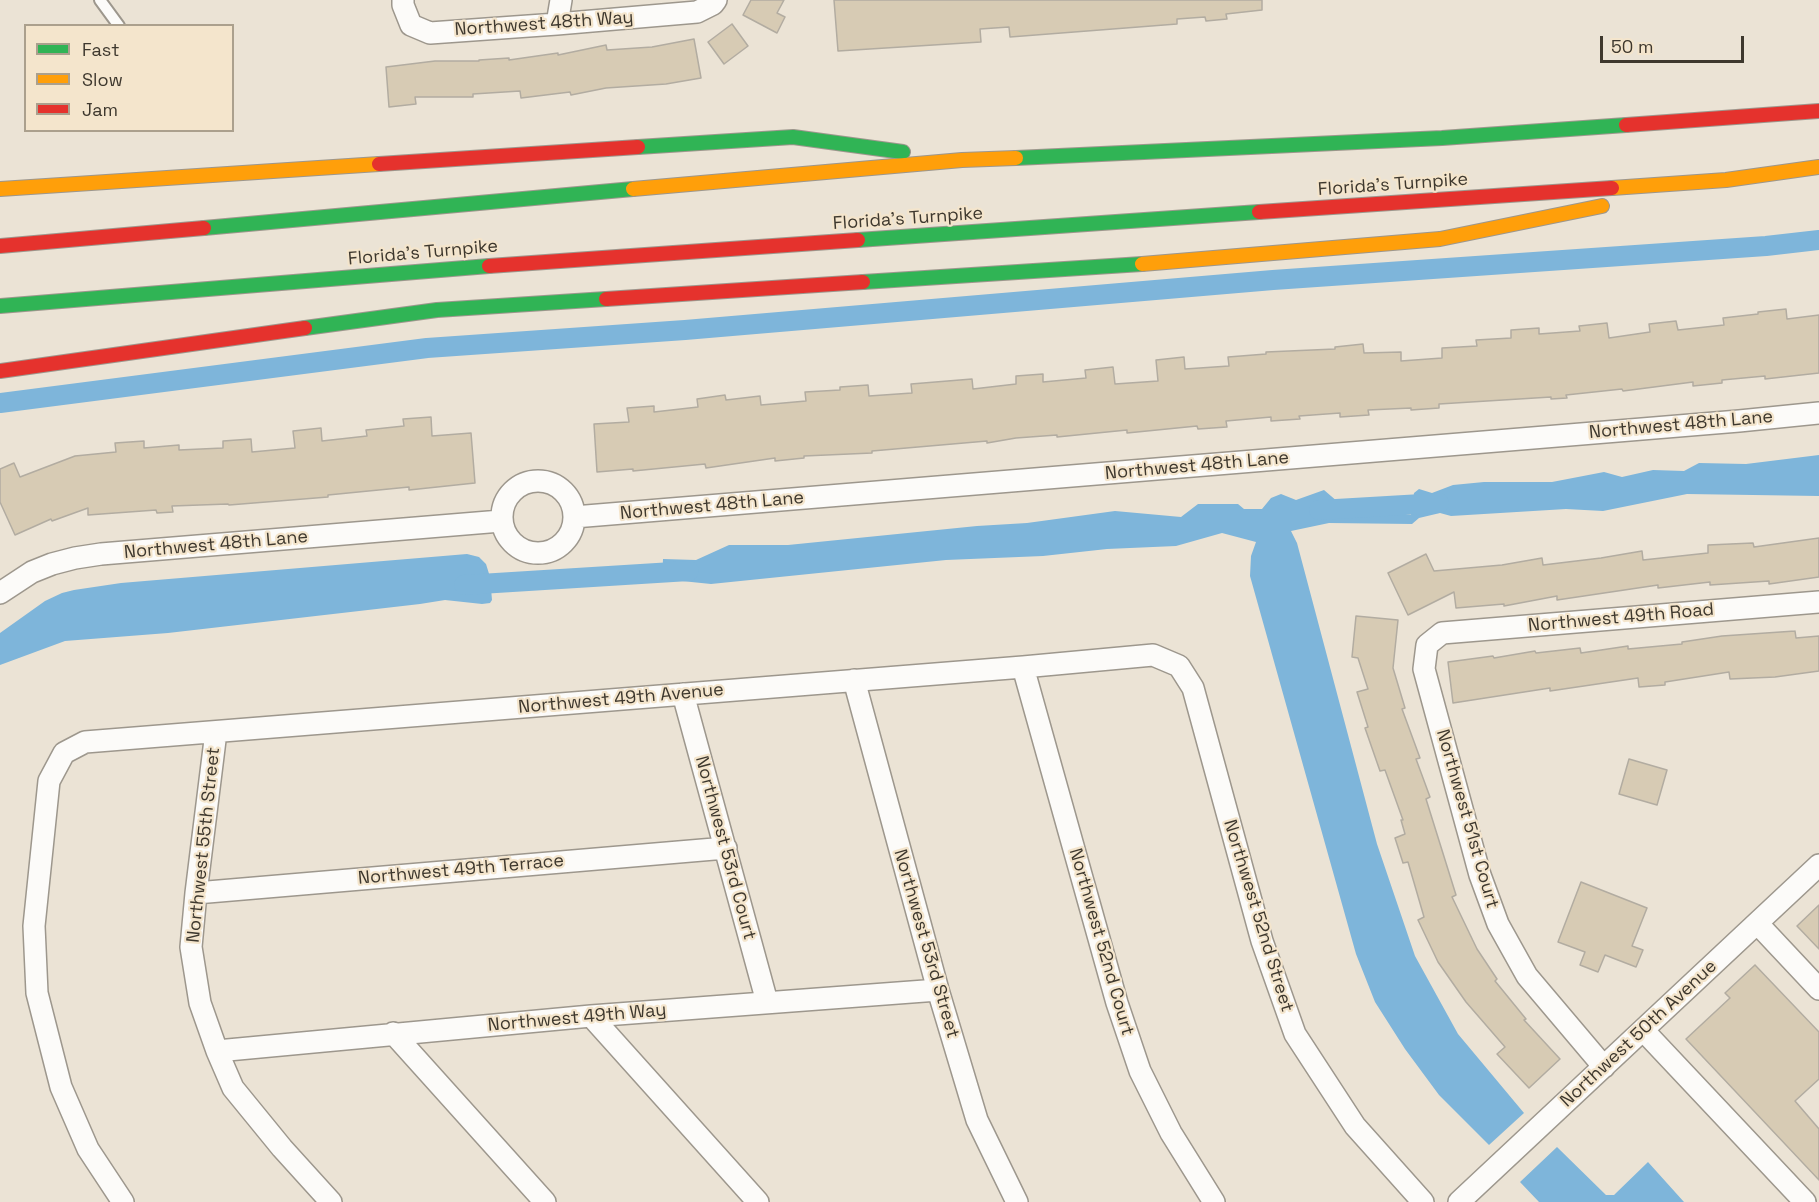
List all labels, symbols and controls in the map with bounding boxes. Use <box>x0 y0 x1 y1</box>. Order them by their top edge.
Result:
street label: Northwest 48th Way <box>454 7 634 41</box>
legend <box>24 24 234 132</box>
scale bar <box>1603 24 1747 62</box>
text: 50 m <box>1611 35 1653 58</box>
text: Fast <box>82 38 119 61</box>
text: Slow <box>82 68 123 91</box>
text: Jam <box>82 98 118 121</box>
street label: Florida's Turnpike <box>1317 169 1469 201</box>
street label: Florida's Turnpike <box>832 203 984 235</box>
street label: Florida's Turnpike <box>347 236 499 270</box>
street label: Northwest 48th Lane <box>1588 406 1774 444</box>
street label: Northwest 48th Lane <box>1104 447 1290 485</box>
street label: Northwest 48th Lane <box>619 487 805 525</box>
street label: Northwest 48th Lane <box>123 526 309 564</box>
street label: Northwest 49th Road <box>1527 599 1715 637</box>
street label: Northwest 49th Avenue <box>517 679 725 719</box>
street label: Northwest 51st Court <box>1431 727 1503 911</box>
street label: Northwest 55th Street <box>183 746 225 944</box>
street label: Northwest 53rd Court <box>690 754 760 942</box>
street label: Northwest 52nd Street <box>1218 817 1298 1015</box>
street label: Northwest 52nd Court <box>1064 846 1138 1038</box>
street label: Northwest 53rd Street <box>889 847 963 1041</box>
street label: Northwest 49th Terrace <box>357 850 565 890</box>
street label: Northwest 50th Avenue <box>1556 956 1722 1112</box>
street label: Northwest 49th Way <box>487 999 667 1037</box>

